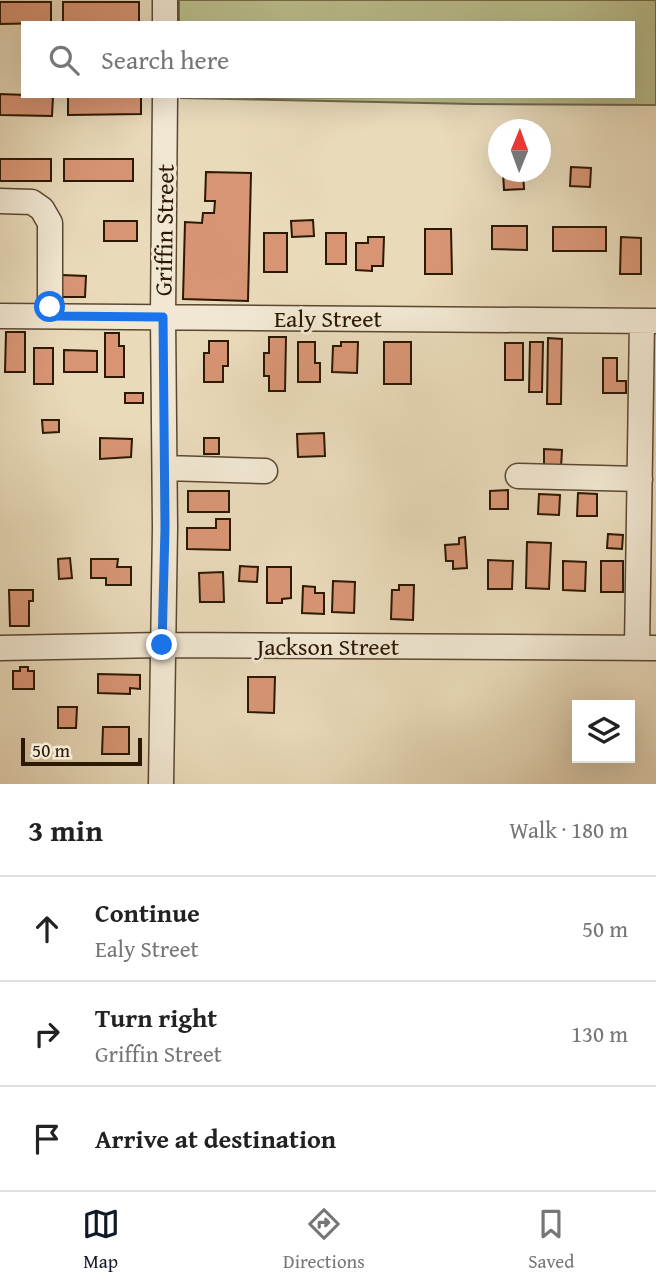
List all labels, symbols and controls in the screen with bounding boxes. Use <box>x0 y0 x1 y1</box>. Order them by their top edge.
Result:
search box <box>21 21 635 98</box>
text: Search here <box>101 40 229 79</box>
icon: search <box>45 41 83 79</box>
north arrow <box>488 119 551 182</box>
street label: Griffin Street <box>145 163 183 296</box>
route start <box>34 291 65 322</box>
street label: Ealy Street <box>274 301 383 336</box>
route end <box>146 629 177 660</box>
street label: Jackson Street <box>254 629 400 664</box>
map controls <box>572 700 635 763</box>
button: layers <box>572 700 635 763</box>
scale bar <box>21 735 142 767</box>
text: 50 m <box>32 736 70 764</box>
text: 3 min <box>28 808 103 852</box>
text: Walk · 180 m <box>509 813 628 846</box>
text: Continue <box>95 893 200 932</box>
icon: ahead <box>28 910 66 948</box>
text: 50 m <box>582 912 628 945</box>
text: Ealy Street <box>95 932 199 965</box>
text: Turn right <box>95 998 217 1037</box>
icon: right <box>28 1015 66 1053</box>
text: 130 m <box>571 1017 628 1050</box>
text: Griffin Street <box>95 1037 222 1070</box>
text: Arrive at destination <box>95 1119 336 1158</box>
icon: arrive <box>28 1120 66 1158</box>
tab: Map <box>82 1205 120 1275</box>
tab: Directions <box>283 1205 365 1275</box>
tab: Saved <box>528 1205 574 1275</box>

